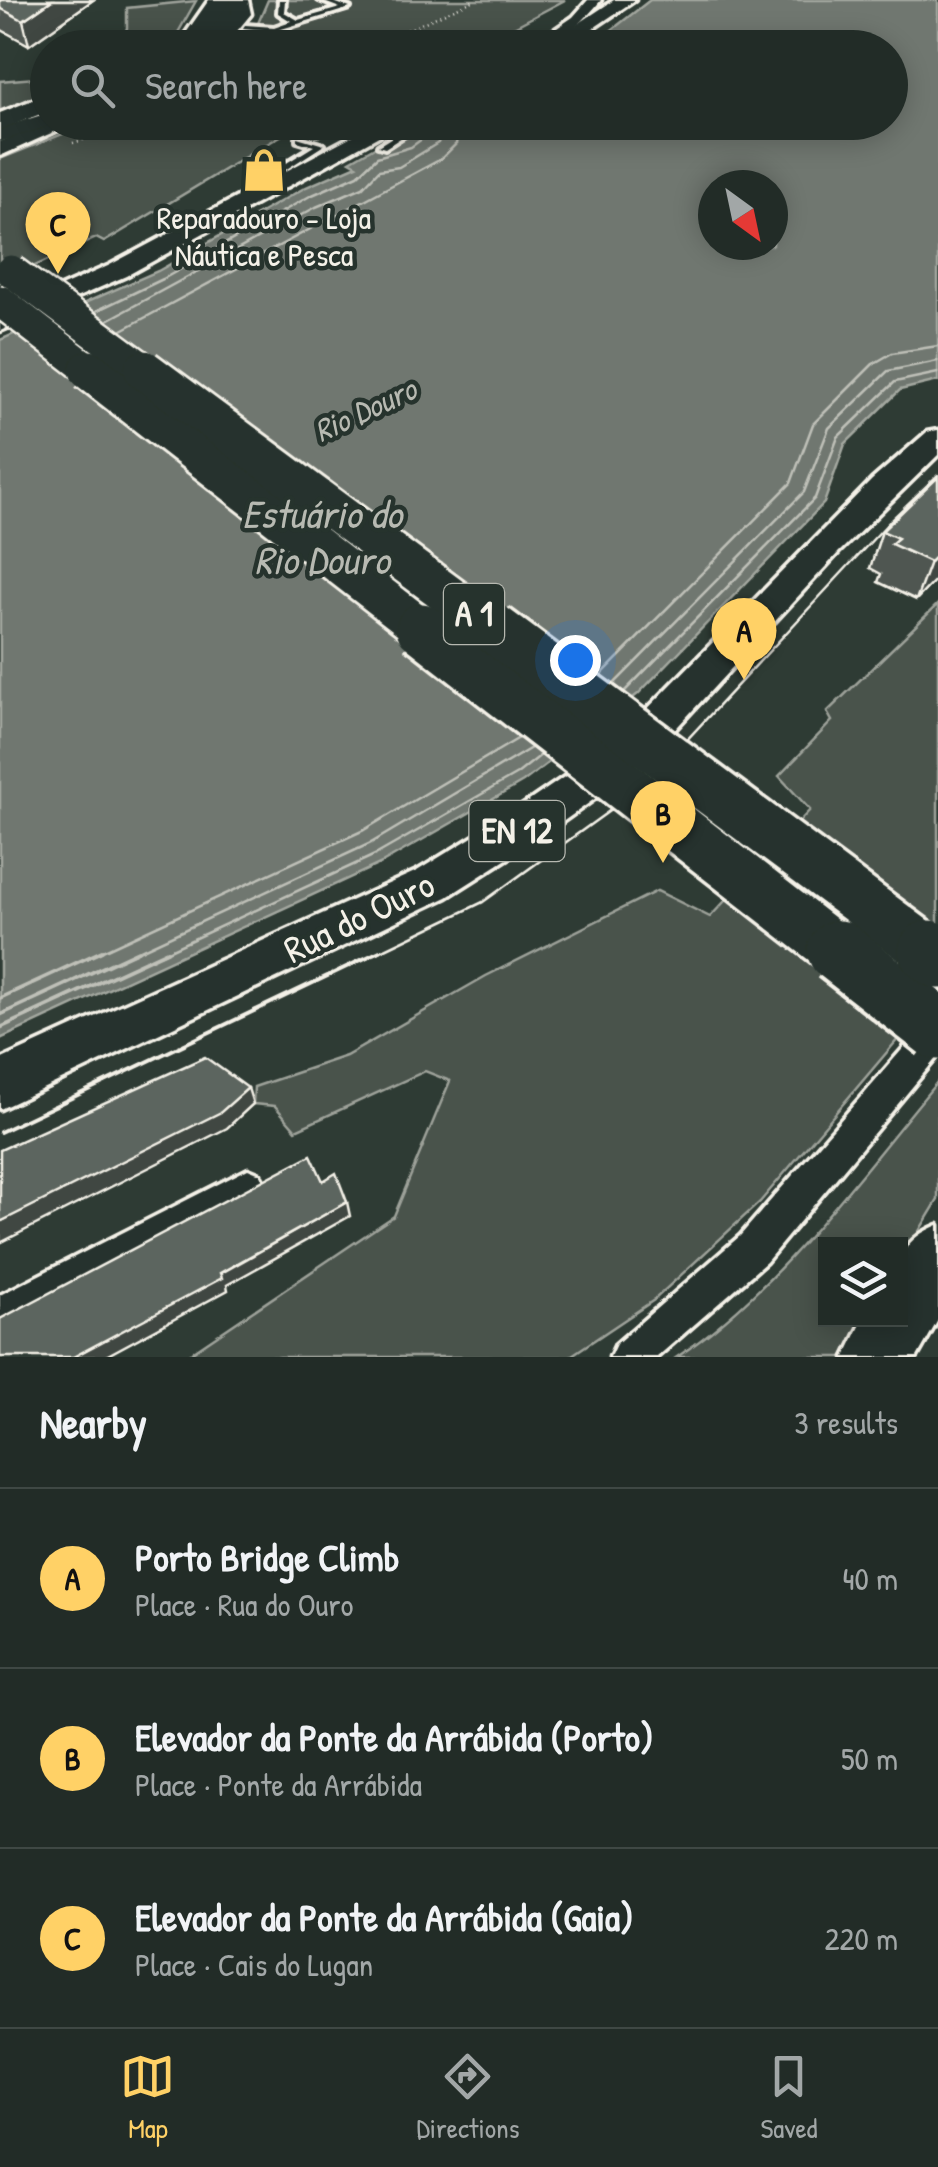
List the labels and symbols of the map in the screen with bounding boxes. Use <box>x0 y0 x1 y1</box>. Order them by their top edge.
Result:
shop icon: Reparadouro - Loja Náutica e Pesca <box>240 146 288 194</box>
north arrow <box>698 170 788 260</box>
pin: C <box>26 192 90 274</box>
place label: Reparadouro - Loja Náutica e Pesca <box>157 196 371 276</box>
water label: Rio Douro <box>307 366 425 452</box>
water label: Estuário do Rio Douro <box>242 486 405 586</box>
road number: A 1 <box>444 584 504 644</box>
pin: A <box>712 598 776 680</box>
your location <box>550 635 601 686</box>
pin: B <box>630 780 696 863</box>
road number: EN 12 <box>470 801 564 861</box>
street label: Rua do Ouro <box>275 857 442 975</box>

